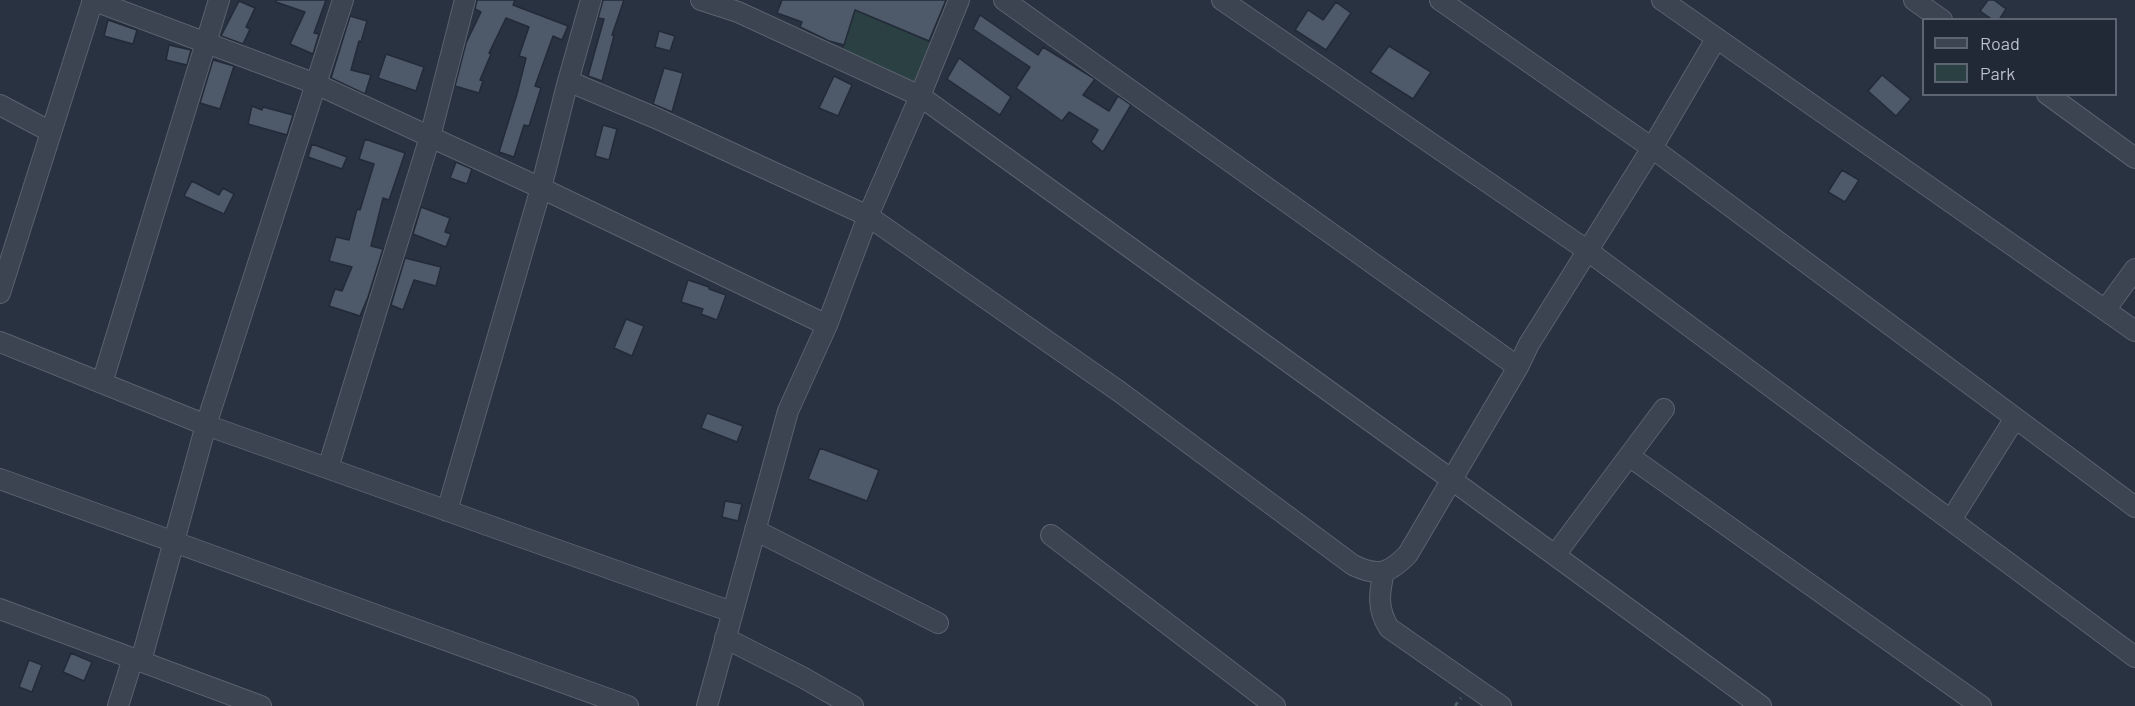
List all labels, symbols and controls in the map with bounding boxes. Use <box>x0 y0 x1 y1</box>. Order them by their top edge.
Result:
legend <box>1922 18 2117 96</box>
text: Road <box>1980 32 2020 54</box>
text: Park <box>1980 62 2015 84</box>

